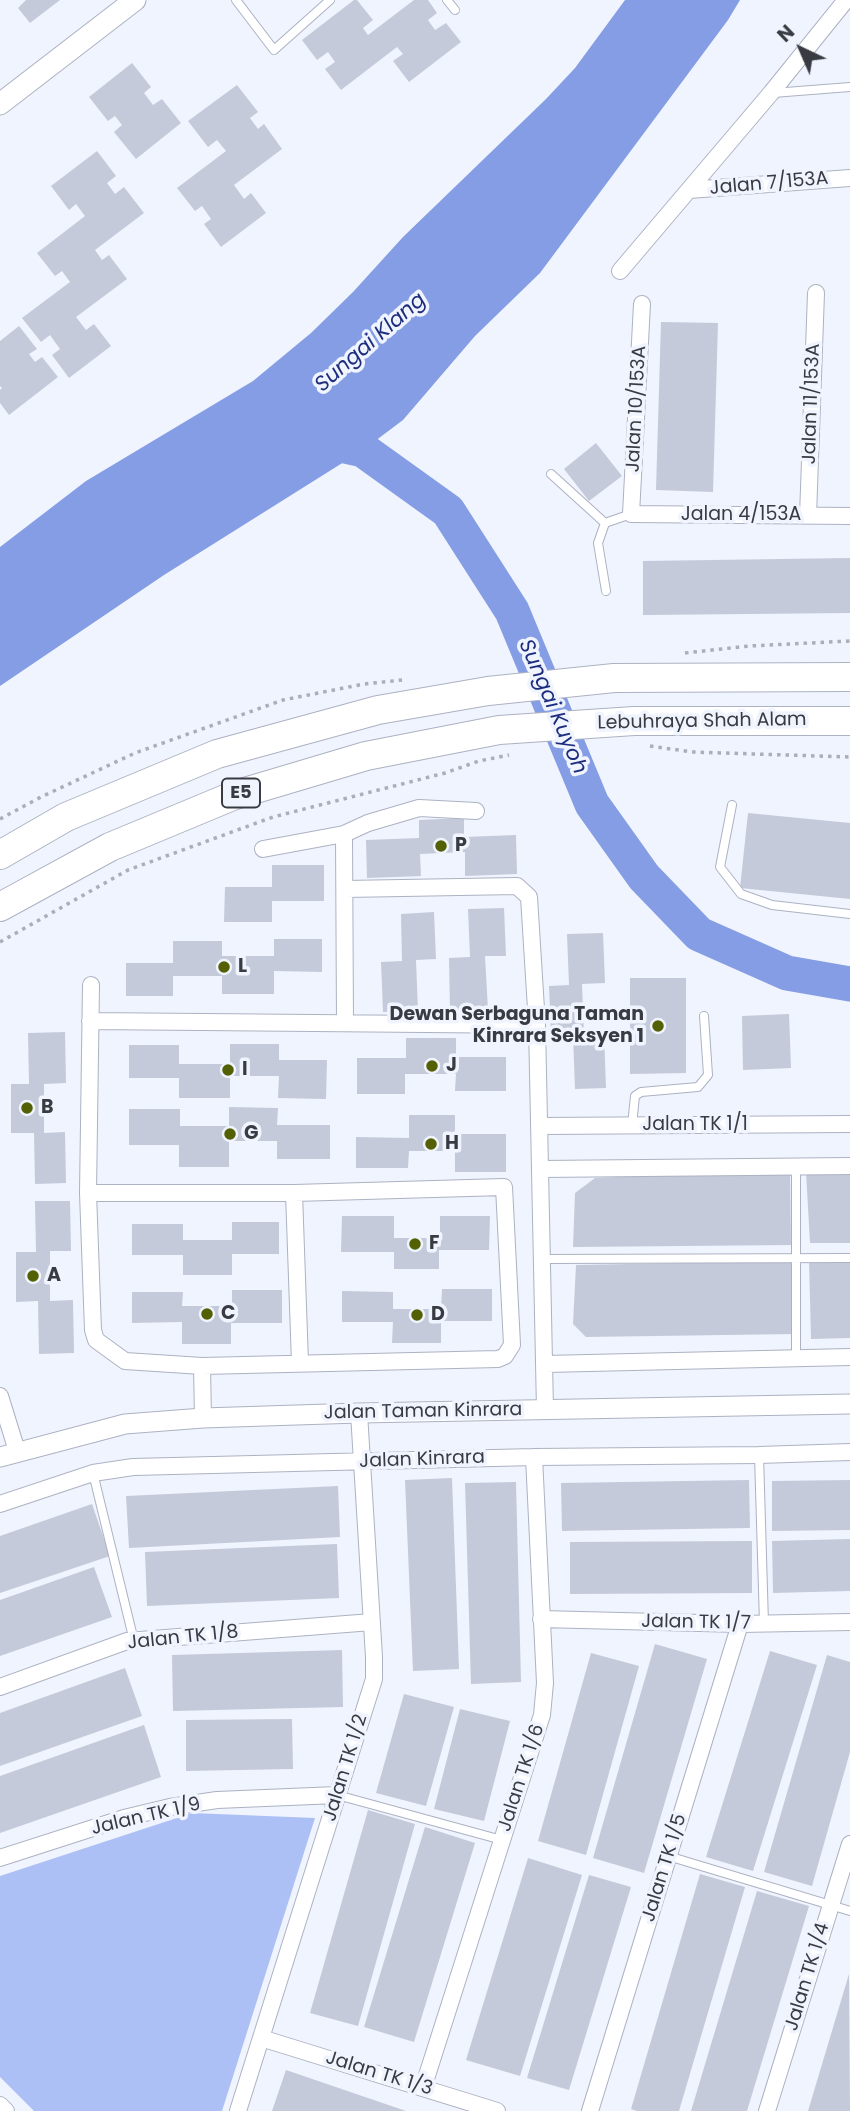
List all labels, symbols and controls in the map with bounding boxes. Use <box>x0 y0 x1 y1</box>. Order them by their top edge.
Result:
north arrow <box>766 14 836 84</box>
text: N <box>772 19 801 48</box>
street label: Jalan 7/153A <box>709 167 829 201</box>
water label: Sungai Klang <box>310 288 432 398</box>
street label: Jalan 11/153A <box>798 343 826 465</box>
street label: Jalan 10/153A <box>622 345 652 473</box>
street label: Jalan 4/153A <box>681 504 801 526</box>
water label: Sungai Kuyoh <box>512 636 592 778</box>
street label: Lebuhraya Shah Alam <box>597 709 807 735</box>
road number: E5 <box>222 778 260 808</box>
place label: P <box>455 835 467 857</box>
marker: P <box>433 838 449 854</box>
place label: L <box>238 956 247 978</box>
marker: L <box>216 959 232 975</box>
place label: Dewan Serbaguna Taman Kinrara Seksyen 1 <box>390 1004 644 1048</box>
marker: Dewan Serbaguna Taman Kinrara Seksyen 1 <box>650 1018 666 1034</box>
place label: J <box>446 1055 457 1077</box>
marker: J <box>424 1058 440 1074</box>
place label: I <box>242 1059 248 1081</box>
marker: I <box>220 1062 236 1078</box>
place label: B <box>41 1097 54 1119</box>
marker: B <box>19 1100 35 1116</box>
street label: Jalan TK 1/1 <box>642 1114 748 1136</box>
place label: G <box>244 1123 258 1145</box>
marker: G <box>222 1126 238 1142</box>
place label: H <box>445 1133 459 1155</box>
marker: H <box>423 1136 439 1152</box>
place label: F <box>429 1233 439 1255</box>
marker: F <box>407 1236 423 1252</box>
place label: A <box>47 1265 61 1287</box>
marker: A <box>25 1268 41 1284</box>
place label: C <box>221 1303 235 1325</box>
place label: D <box>431 1304 445 1326</box>
marker: C <box>199 1306 215 1322</box>
marker: D <box>409 1307 425 1323</box>
street label: Jalan Taman Kinrara <box>324 1399 522 1425</box>
street label: Jalan Kinrara <box>359 1446 485 1474</box>
street label: Jalan TK 1/7 <box>641 1611 751 1635</box>
street label: Jalan TK 1/8 <box>126 1621 240 1655</box>
street label: Jalan TK 1/2 <box>319 1712 373 1824</box>
street label: Jalan TK 1/6 <box>494 1721 550 1835</box>
street label: Jalan TK 1/9 <box>89 1793 203 1841</box>
street label: Jalan TK 1/5 <box>638 1811 692 1925</box>
street label: Jalan TK 1/4 <box>781 1920 835 2034</box>
street label: Jalan TK 1/3 <box>323 2047 435 2101</box>

